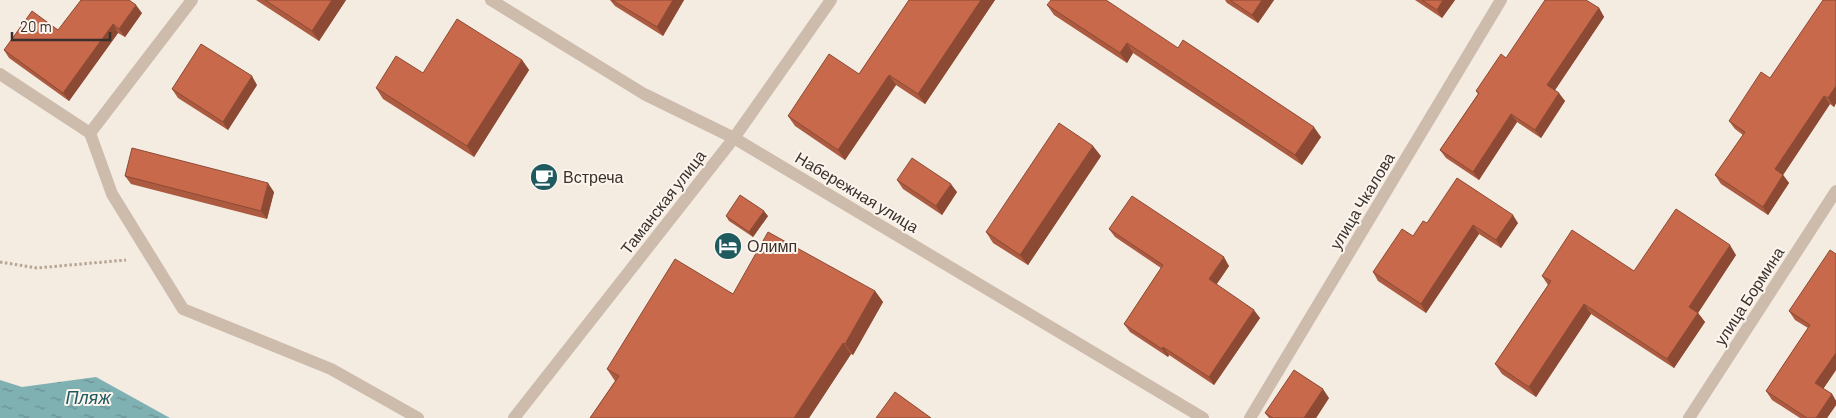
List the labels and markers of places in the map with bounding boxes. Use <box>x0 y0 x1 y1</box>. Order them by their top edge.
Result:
cafe icon: Встреча <box>529 162 559 192</box>
place label: Встреча <box>563 167 624 186</box>
hotel icon: Олимп <box>713 231 743 261</box>
place label: Олимп <box>747 236 797 255</box>

